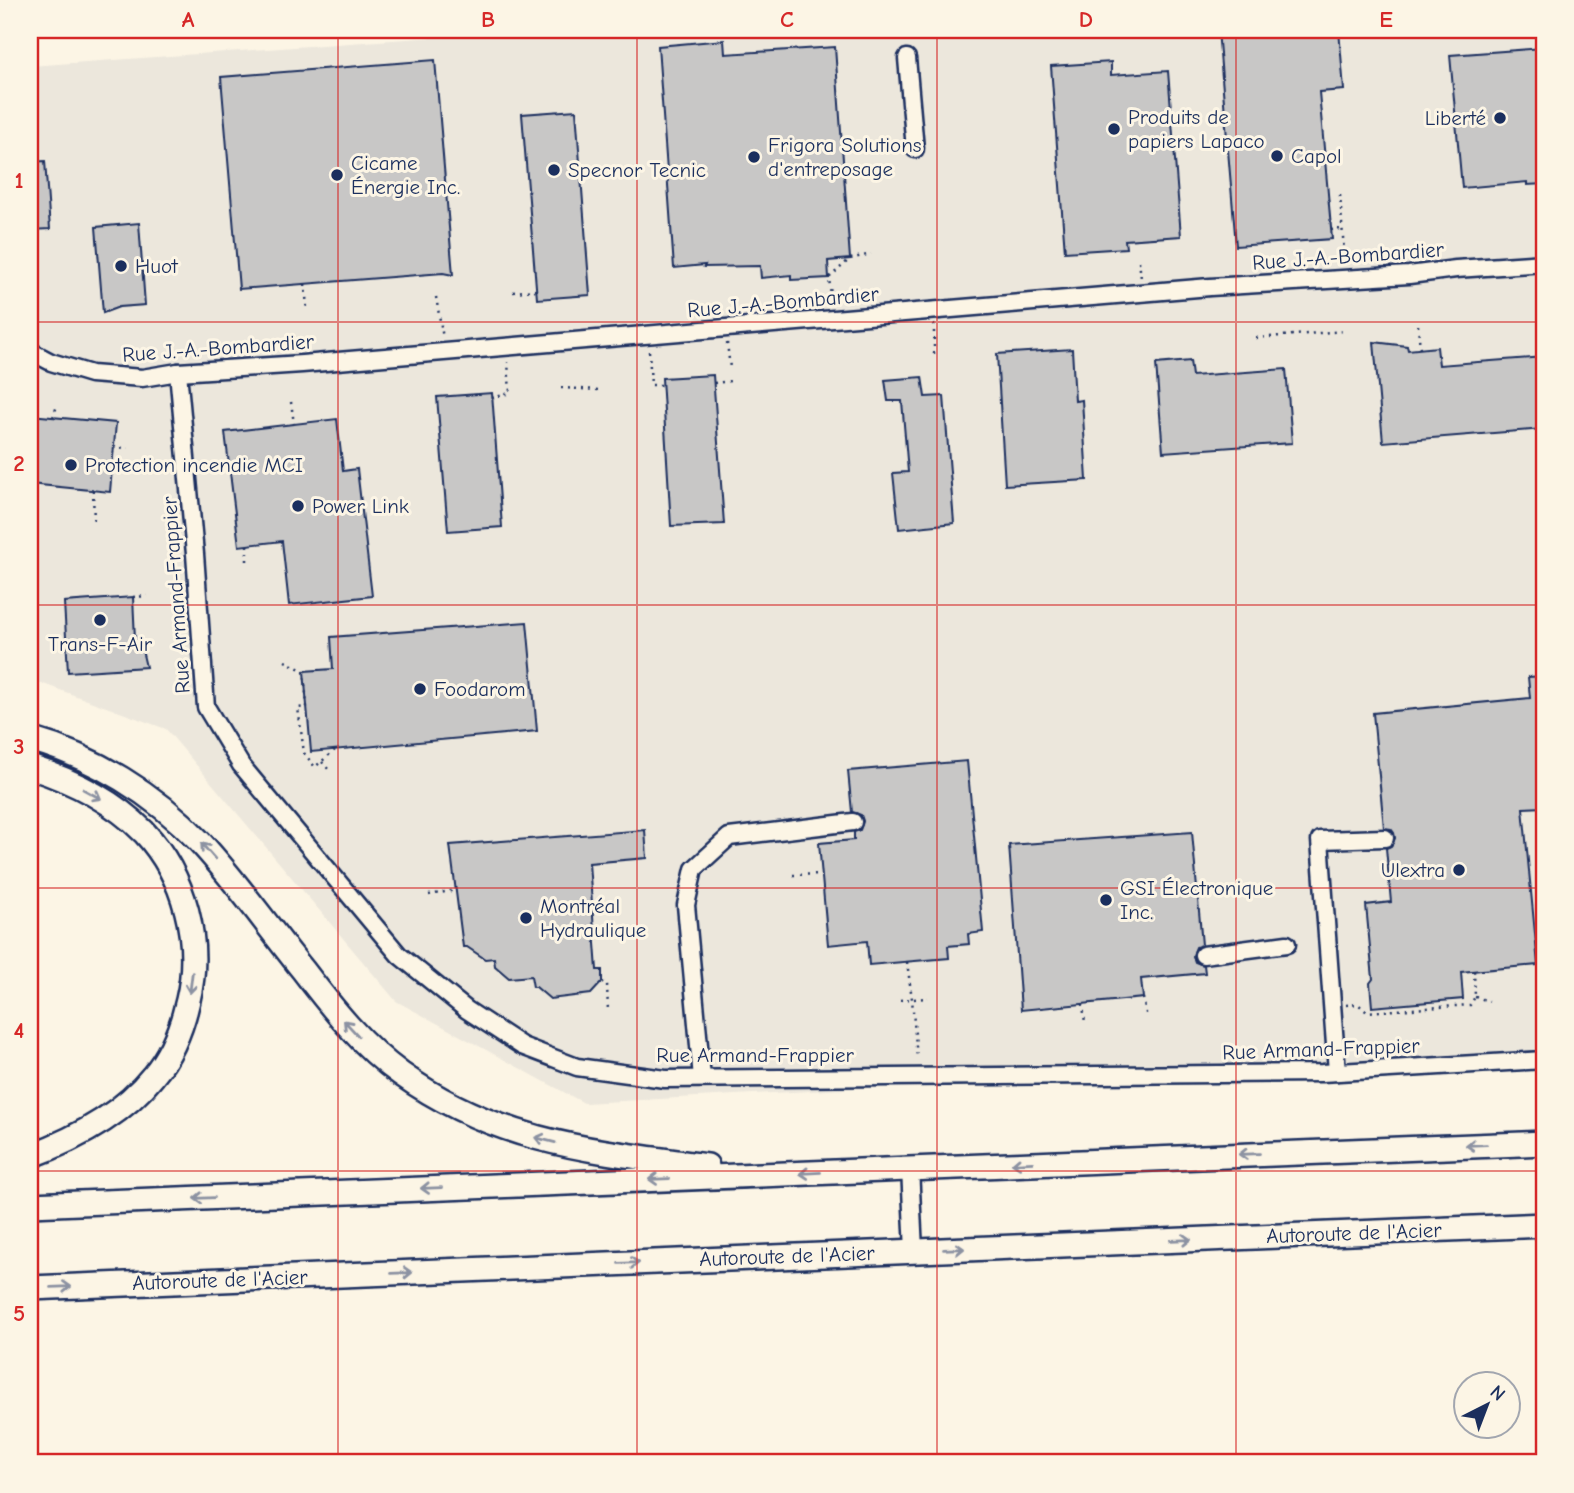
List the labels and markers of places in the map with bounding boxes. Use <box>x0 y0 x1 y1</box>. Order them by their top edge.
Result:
place label: Produits de papiers Lapaco <box>1128 105 1265 153</box>
place label: Liberté <box>1425 106 1486 130</box>
marker: Liberté <box>1492 110 1508 126</box>
marker: Produits de papiers Lapaco <box>1106 121 1122 137</box>
place label: Frigora Solutions d'entreposage <box>768 133 922 181</box>
place label: Capol <box>1291 144 1342 168</box>
marker: Capol <box>1269 148 1285 164</box>
marker: Frigora Solutions d'entreposage <box>746 149 762 165</box>
place label: Cicame Énergie Inc. <box>351 151 460 199</box>
place label: Specnor Tecnic <box>568 158 706 182</box>
marker: Specnor Tecnic <box>546 162 562 178</box>
marker: Cicame Énergie Inc. <box>329 167 345 183</box>
place label: Huot <box>135 254 179 278</box>
marker: Huot <box>113 258 129 274</box>
place label: Protection incendie MCI <box>85 453 303 477</box>
marker: Protection incendie MCI <box>63 457 79 473</box>
place label: Power Link <box>312 494 409 518</box>
marker: Power Link <box>290 498 306 514</box>
marker: Trans-F-Air <box>92 612 108 628</box>
place label: Trans-F-Air <box>48 632 153 656</box>
place label: Foodarom <box>434 677 526 701</box>
marker: Foodarom <box>412 681 428 697</box>
place label: Ulextra <box>1381 858 1445 882</box>
marker: Ulextra <box>1451 862 1467 878</box>
place label: GSI Électronique Inc. <box>1120 876 1273 924</box>
marker: GSI Électronique Inc. <box>1098 892 1114 908</box>
place label: Montréal Hydraulique <box>540 894 646 942</box>
marker: Montréal Hydraulique <box>518 910 534 926</box>

